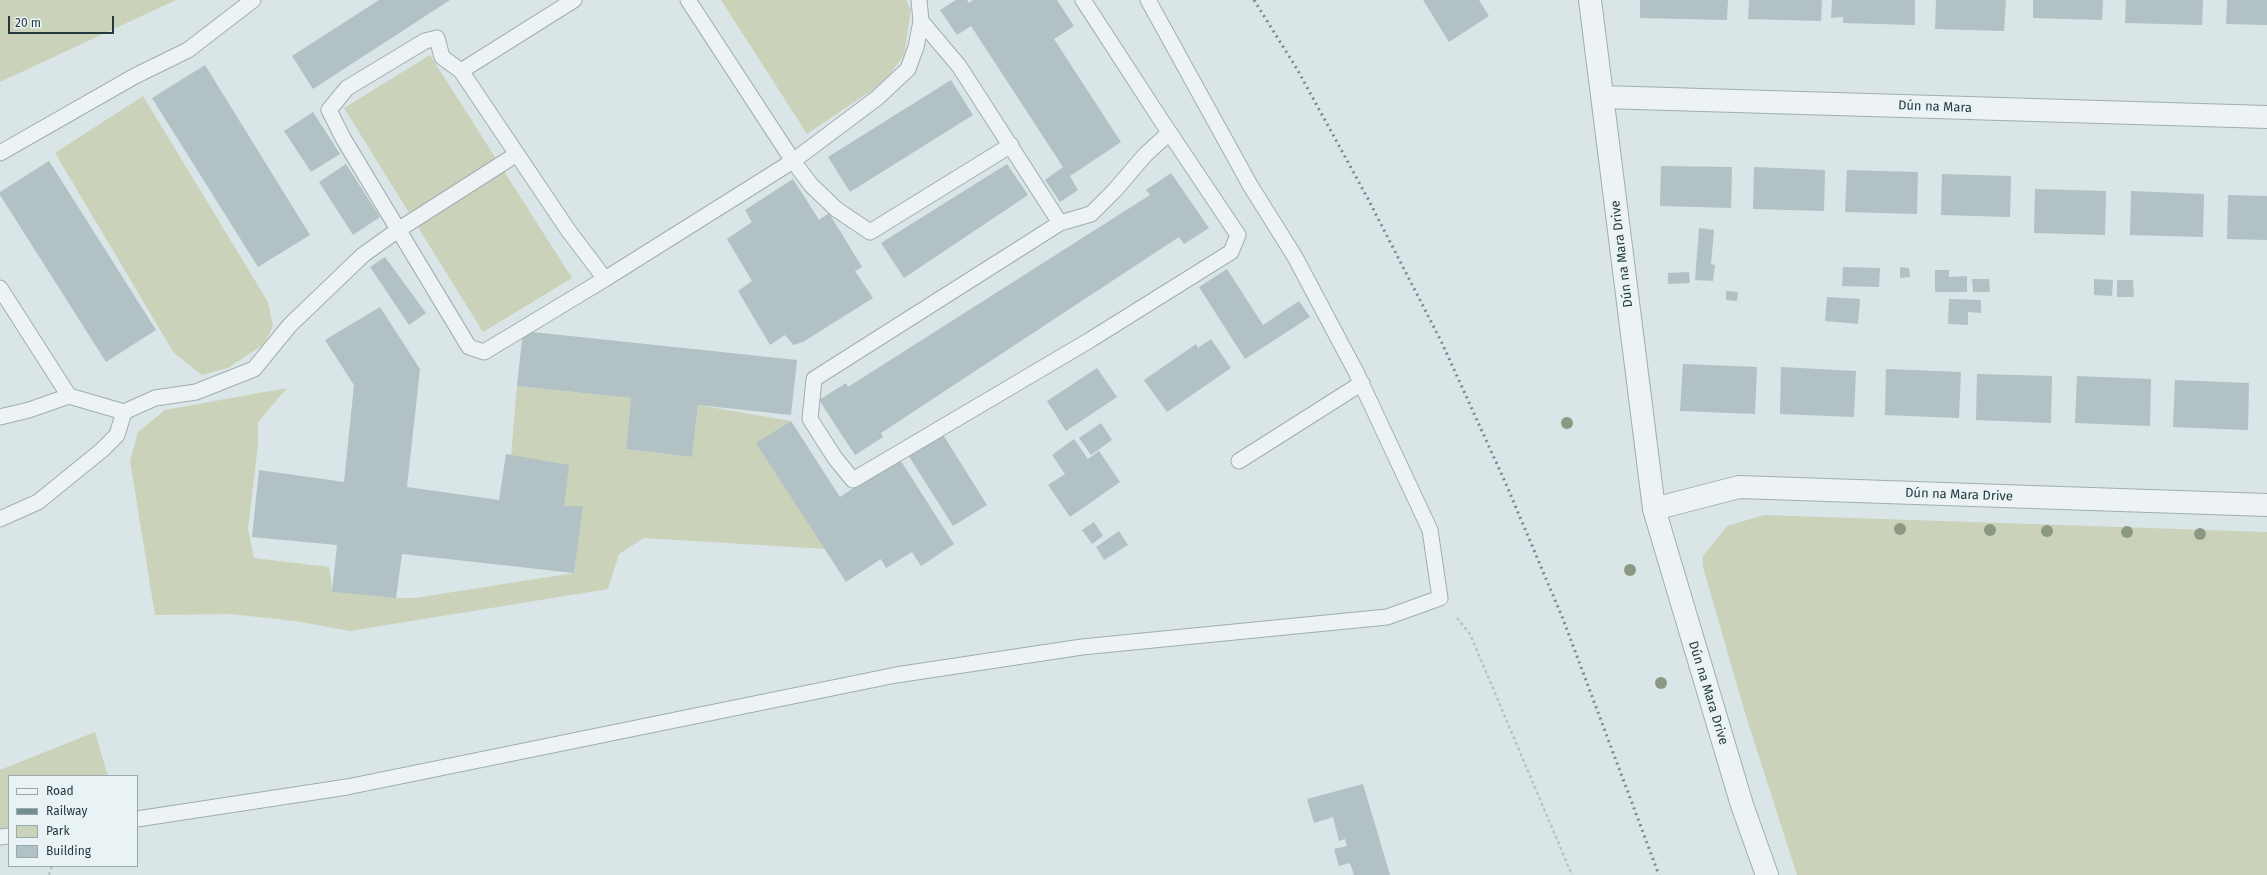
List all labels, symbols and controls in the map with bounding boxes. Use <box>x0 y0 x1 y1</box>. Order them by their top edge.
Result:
scale bar <box>10 8 116 34</box>
text: 20 m <box>15 16 41 30</box>
street label: Dún na Mara <box>1898 98 1972 116</box>
street label: Dún na Mara Drive <box>1608 200 1636 308</box>
street label: Dún na Mara Drive <box>1905 485 2013 505</box>
street label: Dún na Mara Drive <box>1685 639 1731 747</box>
legend <box>8 775 138 867</box>
text: Road <box>46 784 74 798</box>
text: Railway <box>46 804 87 818</box>
text: Park <box>46 824 70 838</box>
text: Building <box>46 844 91 858</box>

